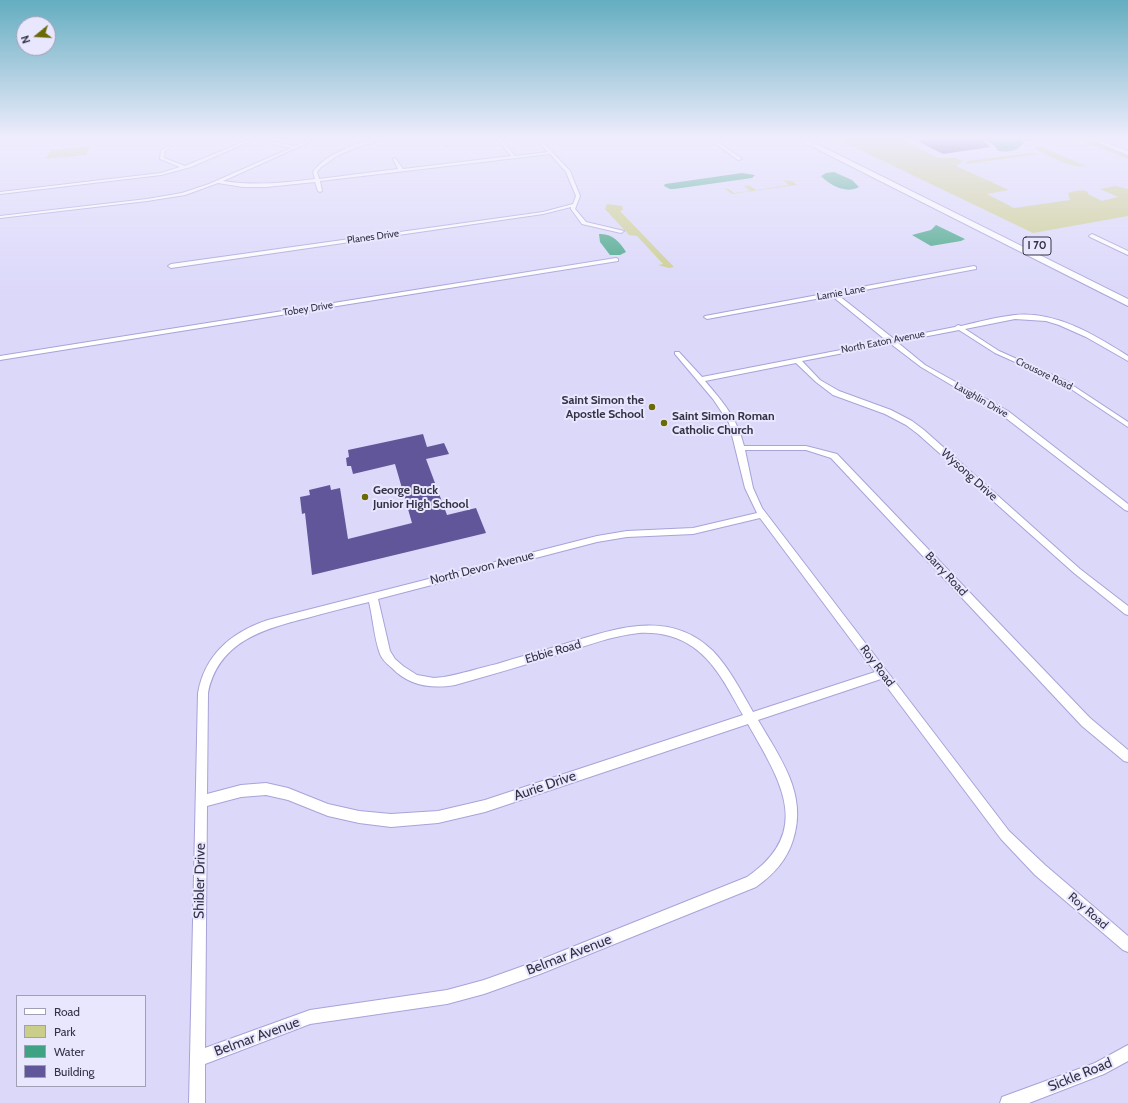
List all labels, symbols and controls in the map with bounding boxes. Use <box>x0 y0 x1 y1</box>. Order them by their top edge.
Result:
north arrow <box>16 16 56 56</box>
text: N <box>18 34 33 45</box>
street label: Planes Drive <box>346 227 400 247</box>
road number: I 70 <box>1023 237 1051 255</box>
street label: Larnie Lane <box>816 283 866 303</box>
street label: Tobey Drive <box>282 299 334 319</box>
street label: North Eaton Avenue <box>840 328 926 356</box>
street label: Crousore Road <box>1014 355 1074 393</box>
street label: Laughlin Drive <box>952 380 1010 420</box>
place label: Saint Simon the Apostle School <box>562 393 644 421</box>
marker: Saint Simon the Apostle School <box>647 402 657 412</box>
place label: Saint Simon Roman Catholic Church <box>672 409 775 437</box>
marker: Saint Simon Roman Catholic Church <box>659 418 669 428</box>
street label: Wysong Drive <box>938 446 1000 504</box>
place label: George Buck Junior High School <box>373 483 469 511</box>
marker: George Buck Junior High School <box>360 492 370 502</box>
street label: North Devon Avenue <box>429 548 535 588</box>
street label: Barry Road <box>922 549 970 599</box>
street label: Ebbie Road <box>523 637 583 667</box>
street label: Roy Road <box>857 642 897 690</box>
street label: Aurie Drive <box>512 767 578 805</box>
street label: Shibler Drive <box>191 843 209 919</box>
street label: Roy Road <box>1065 890 1111 932</box>
street label: Belmar Avenue <box>524 931 614 979</box>
legend <box>16 995 146 1087</box>
text: Road <box>54 1004 80 1019</box>
street label: Belmar Avenue <box>212 1014 302 1060</box>
text: Park <box>54 1024 76 1039</box>
text: Water <box>54 1044 84 1059</box>
street label: Sickle Road <box>1046 1055 1114 1095</box>
text: Building <box>54 1064 95 1079</box>

